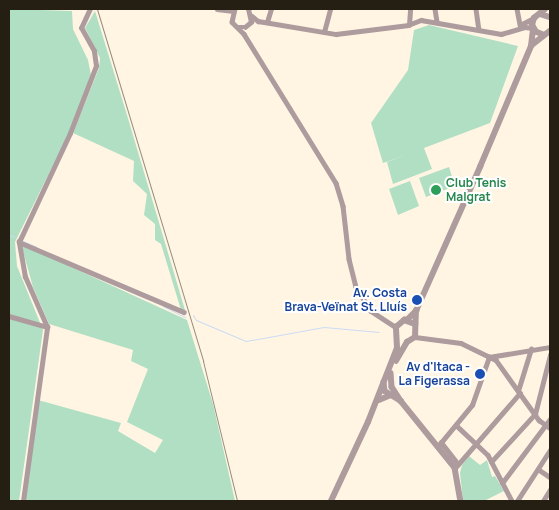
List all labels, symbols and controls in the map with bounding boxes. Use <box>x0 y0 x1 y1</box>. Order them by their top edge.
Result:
place label: Club Tenis Malgrat <box>446 176 506 204</box>
marker: Club Tenis Malgrat <box>430 184 442 196</box>
place label: Av. Costa Brava-Veïnat St. Lluís <box>285 286 407 314</box>
marker: Av. Costa Brava-Veïnat St. Lluís <box>411 294 423 306</box>
place label: Av d'Itaca - La Figerassa <box>399 360 470 388</box>
marker: Av d'Itaca - La Figerassa <box>474 368 486 380</box>

